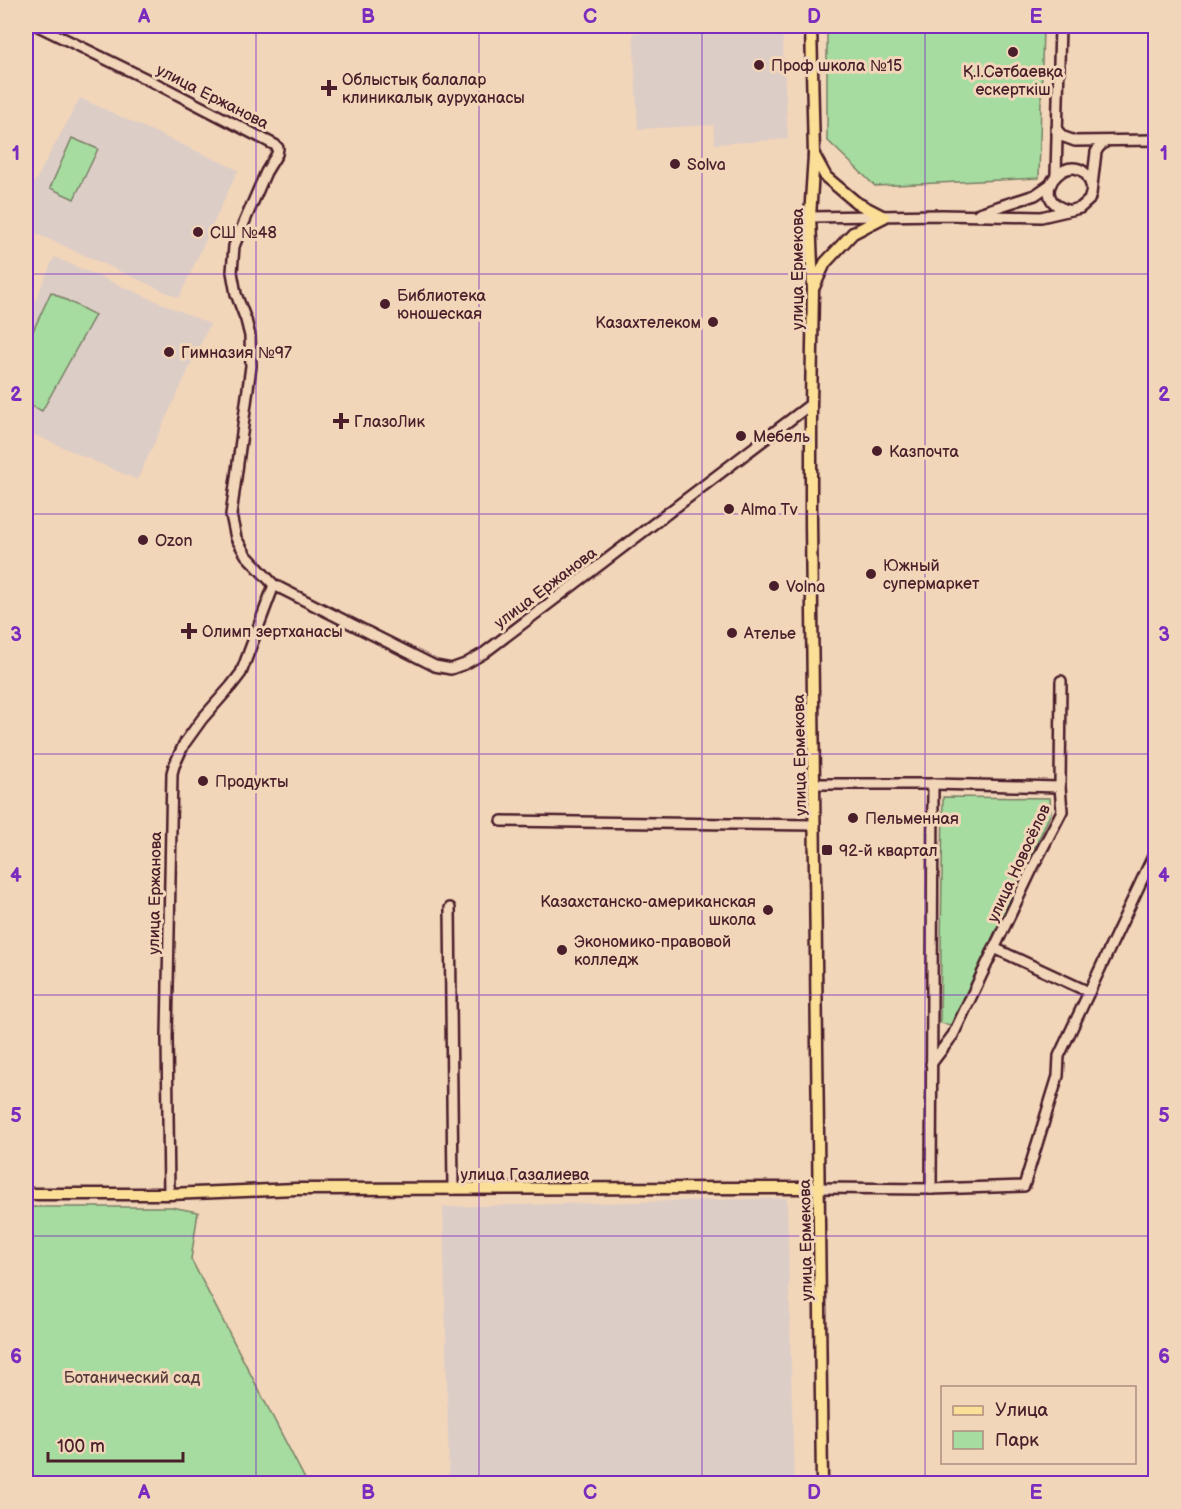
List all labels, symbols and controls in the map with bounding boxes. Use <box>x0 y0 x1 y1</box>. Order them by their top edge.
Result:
text: A <box>137 5 151 29</box>
text: B <box>361 5 375 29</box>
text: C <box>583 5 597 29</box>
text: D <box>807 5 821 29</box>
text: E <box>1030 5 1043 29</box>
marker: Қ.І.Сәтбаевқа ескерткіш <box>1006 45 1020 59</box>
place label: Проф школа №15 <box>771 57 902 76</box>
marker: Проф школа №15 <box>752 58 766 72</box>
street label: улица Ержанова <box>153 61 272 134</box>
place label: Қ.І.Сәтбаевқа ескерткіш <box>963 63 1064 100</box>
place label: Облыстық балалар клиникалық ауруханасы <box>342 71 525 108</box>
marker: Облыстық балалар клиникалық ауруханасы <box>320 79 338 97</box>
text: 1 <box>12 142 20 166</box>
text: 1 <box>1160 142 1168 166</box>
place label: Solva <box>687 156 726 175</box>
marker: Solva <box>668 157 682 171</box>
street label: улица Ермекова <box>789 208 808 330</box>
place label: СШ №48 <box>210 224 277 243</box>
marker: СШ №48 <box>191 225 205 239</box>
place label: Библиотека юношеская <box>397 287 486 324</box>
marker: Библиотека юношеская <box>378 297 392 311</box>
place label: Казахтелеком <box>595 314 701 333</box>
marker: Казахтелеком <box>706 315 720 329</box>
place label: Гимназия №97 <box>181 344 292 363</box>
marker: Гимназия №97 <box>162 345 176 359</box>
text: 2 <box>10 383 22 407</box>
text: 2 <box>1158 383 1170 407</box>
marker: ГлазоЛик <box>332 412 350 430</box>
place label: ГлазоЛик <box>354 413 426 432</box>
place label: Мебель <box>753 428 810 447</box>
marker: Мебель <box>734 429 748 443</box>
place label: Казпочта <box>889 443 959 462</box>
marker: Казпочта <box>870 444 884 458</box>
place label: Alma Tv <box>741 501 798 520</box>
marker: Alma Tv <box>722 502 736 516</box>
place label: Ozon <box>155 532 193 551</box>
marker: Ozon <box>136 533 150 547</box>
street label: улица Ержанова <box>491 543 601 633</box>
place label: Южный супермаркет <box>883 557 980 594</box>
marker: Южный супермаркет <box>864 567 878 581</box>
place label: Volna <box>786 578 825 597</box>
marker: Volna <box>767 579 781 593</box>
marker: Олимп зертханасы <box>180 622 198 640</box>
text: 3 <box>10 623 22 647</box>
place label: Олимп зертханасы <box>202 623 343 642</box>
text: 3 <box>1158 623 1170 647</box>
place label: Ателье <box>743 625 796 644</box>
marker: Ателье <box>725 626 739 640</box>
street label: улица Ермекова <box>790 693 811 816</box>
place label: Продукты <box>215 773 288 792</box>
marker: Продукты <box>196 774 210 788</box>
street label: улица Новосёлов <box>984 801 1055 926</box>
place label: Пельменная <box>865 810 959 829</box>
marker: Пельменная <box>846 811 860 825</box>
street label: улица Ержанова <box>145 831 166 955</box>
place label: 92-й квартал <box>839 842 938 861</box>
marker: 92-й квартал <box>820 843 834 857</box>
text: 4 <box>10 864 22 888</box>
text: 4 <box>1158 864 1170 888</box>
place label: Казахстанско-американская школа <box>540 893 757 930</box>
marker: Казахстанско-американская школа <box>761 903 775 917</box>
place label: Экономико-правовой колледж <box>574 933 731 970</box>
marker: Экономико-правовой колледж <box>555 943 569 957</box>
text: 5 <box>10 1104 22 1128</box>
text: 5 <box>1158 1104 1170 1128</box>
street label: улица Газалиева <box>461 1166 590 1185</box>
street label: улица Ермекова <box>796 1178 817 1301</box>
text: 6 <box>10 1345 22 1369</box>
text: 6 <box>1158 1345 1170 1369</box>
park label: Ботанический сад <box>64 1369 201 1388</box>
legend <box>941 1386 1136 1464</box>
text: Улица <box>995 1400 1049 1421</box>
scale bar <box>48 1425 183 1463</box>
text: Парк <box>995 1430 1039 1451</box>
text: 100 m <box>57 1436 105 1457</box>
text: A <box>137 1481 151 1505</box>
text: B <box>361 1481 375 1505</box>
text: C <box>583 1481 597 1505</box>
text: D <box>807 1481 821 1505</box>
text: E <box>1030 1481 1043 1505</box>

